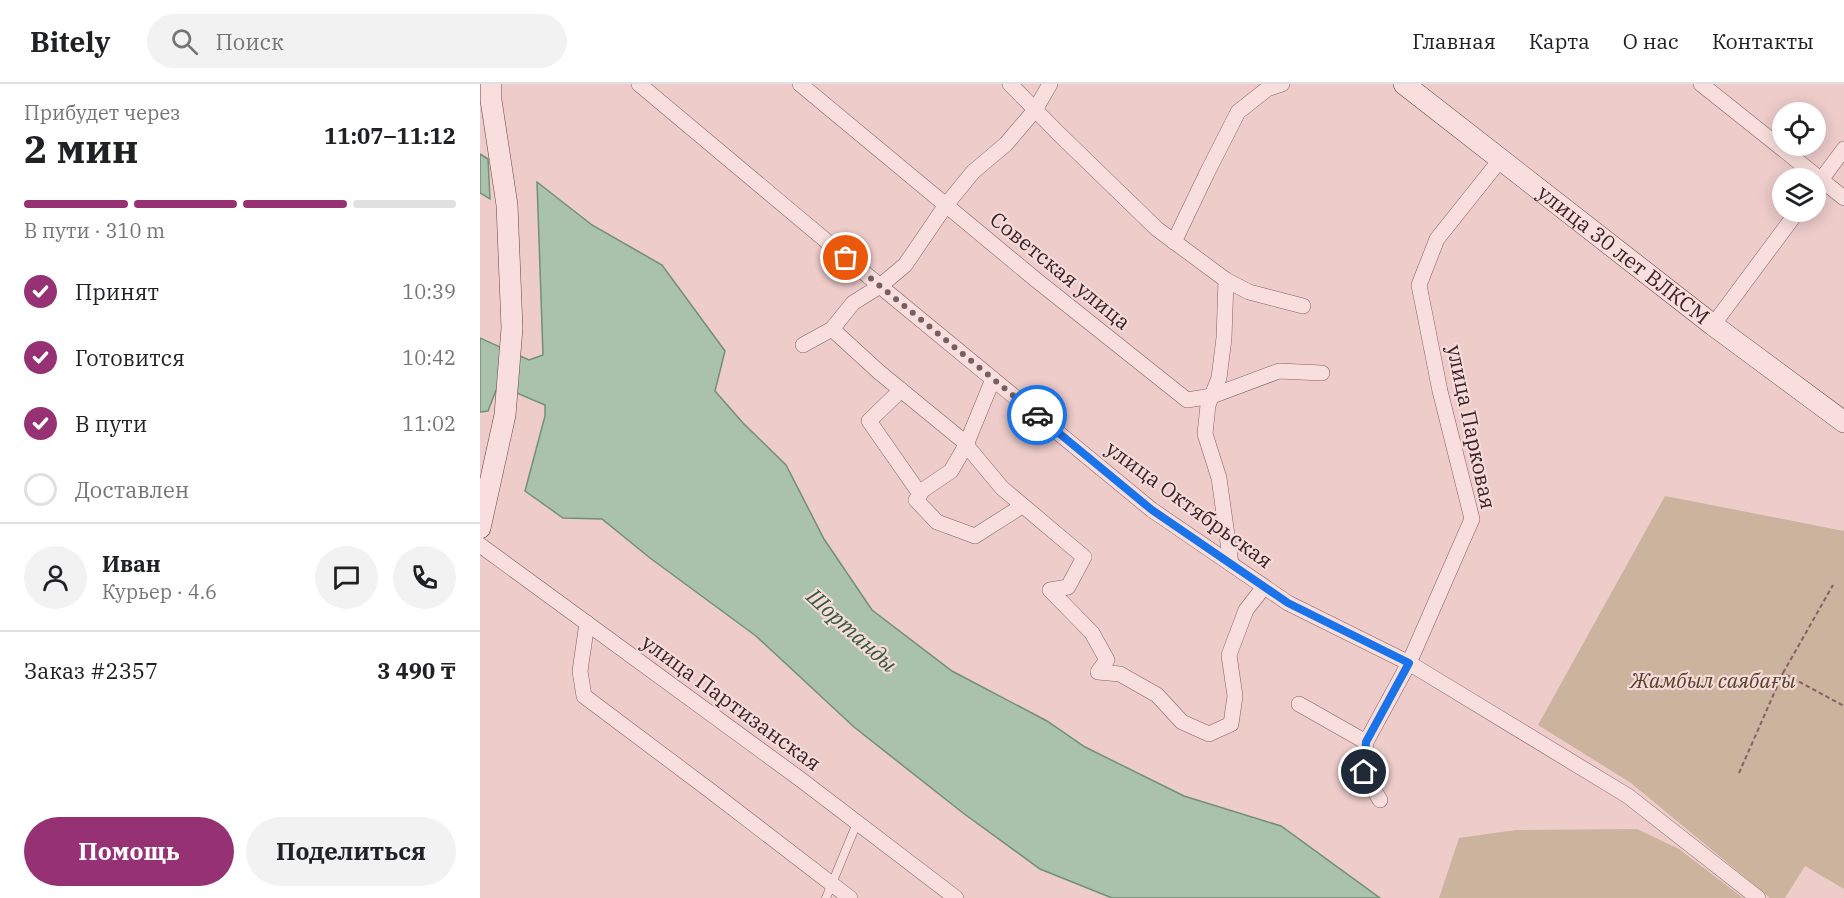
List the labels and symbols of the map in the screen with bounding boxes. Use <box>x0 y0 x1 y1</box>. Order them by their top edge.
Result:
street label: улица 30 лет ВЛКСМ <box>1532 178 1716 330</box>
street label: Советская улица <box>985 205 1137 336</box>
pin <box>820 232 871 283</box>
street label: улица Парковая <box>1441 342 1503 511</box>
courier <box>1007 385 1067 445</box>
street label: улица Октябрьская <box>1100 434 1279 574</box>
water label: Шортанды <box>800 581 904 678</box>
street label: улица Партизанская <box>636 628 827 777</box>
park label: Жамбыл саябағы <box>1628 666 1796 694</box>
pin <box>1338 746 1389 797</box>

